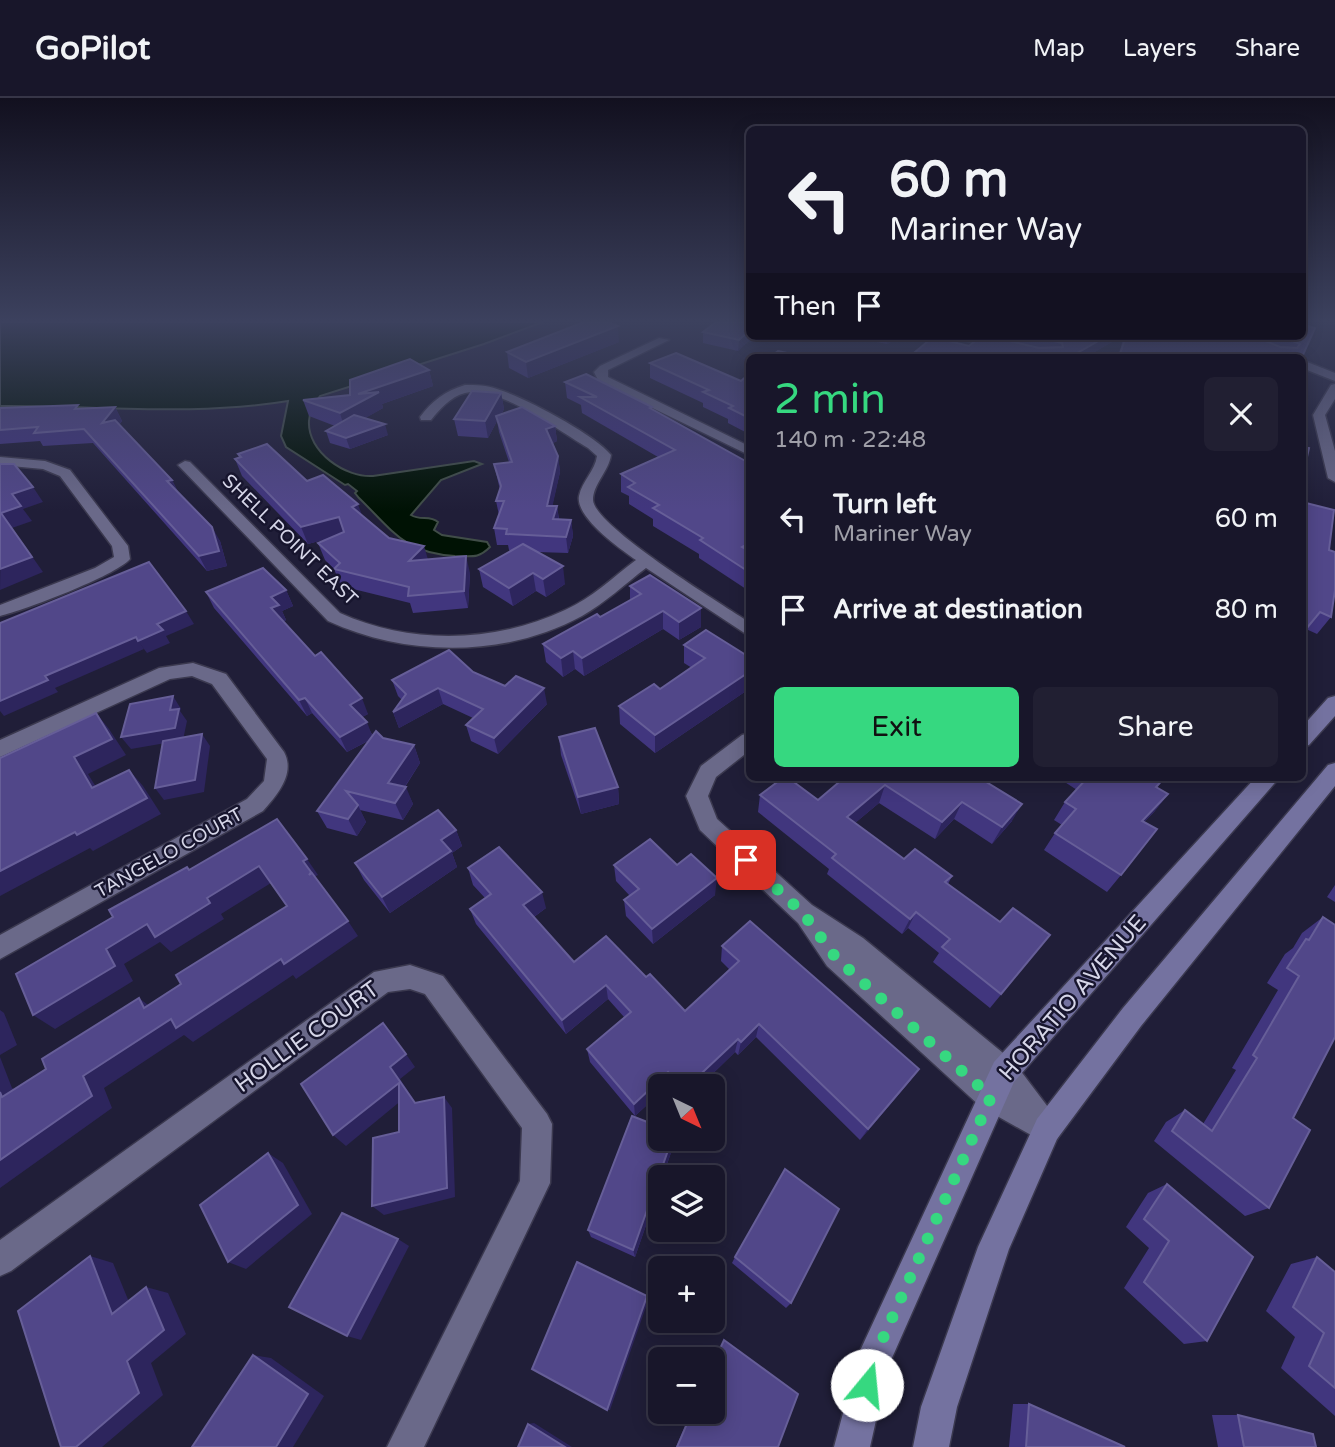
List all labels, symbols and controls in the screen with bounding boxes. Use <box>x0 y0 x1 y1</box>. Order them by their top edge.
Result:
text: GoPilot <box>35 29 150 68</box>
text: Map <box>1033 34 1085 63</box>
text: Layers <box>1123 34 1197 63</box>
text: Share <box>1235 34 1300 63</box>
text: 60 m <box>889 151 1008 210</box>
icon: left <box>774 154 865 245</box>
text: Mariner Way <box>889 211 1082 249</box>
icon: arrive <box>850 287 888 325</box>
text: Then <box>774 291 836 322</box>
text: 2 min <box>774 374 886 425</box>
button: close <box>1204 377 1278 451</box>
text: 140 m · 22:48 <box>774 426 926 454</box>
street label: SHELL POINT EAST <box>218 470 362 610</box>
text: Turn left <box>833 489 936 520</box>
icon: left <box>774 500 812 538</box>
text: 60 m <box>1215 503 1278 534</box>
text: Mariner Way <box>833 520 972 548</box>
icon: arrive <box>774 591 812 629</box>
text: Arrive at destination <box>833 594 1083 625</box>
text: 80 m <box>1215 594 1278 625</box>
button: Exit <box>774 687 1019 767</box>
button: Share <box>1033 687 1278 767</box>
street label: TANGELO COURT <box>91 803 247 903</box>
pin <box>716 830 776 890</box>
icon: arrive <box>727 841 765 879</box>
street label: HORATIO AVENUE <box>993 909 1153 1087</box>
street label: HOLLIE COURT <box>229 975 385 1099</box>
north arrow <box>648 1074 724 1152</box>
map controls <box>648 1074 725 1424</box>
button: layers <box>648 1165 725 1242</box>
button: + <box>648 1256 725 1333</box>
button: − <box>648 1347 725 1424</box>
position arrow <box>830 1348 904 1422</box>

